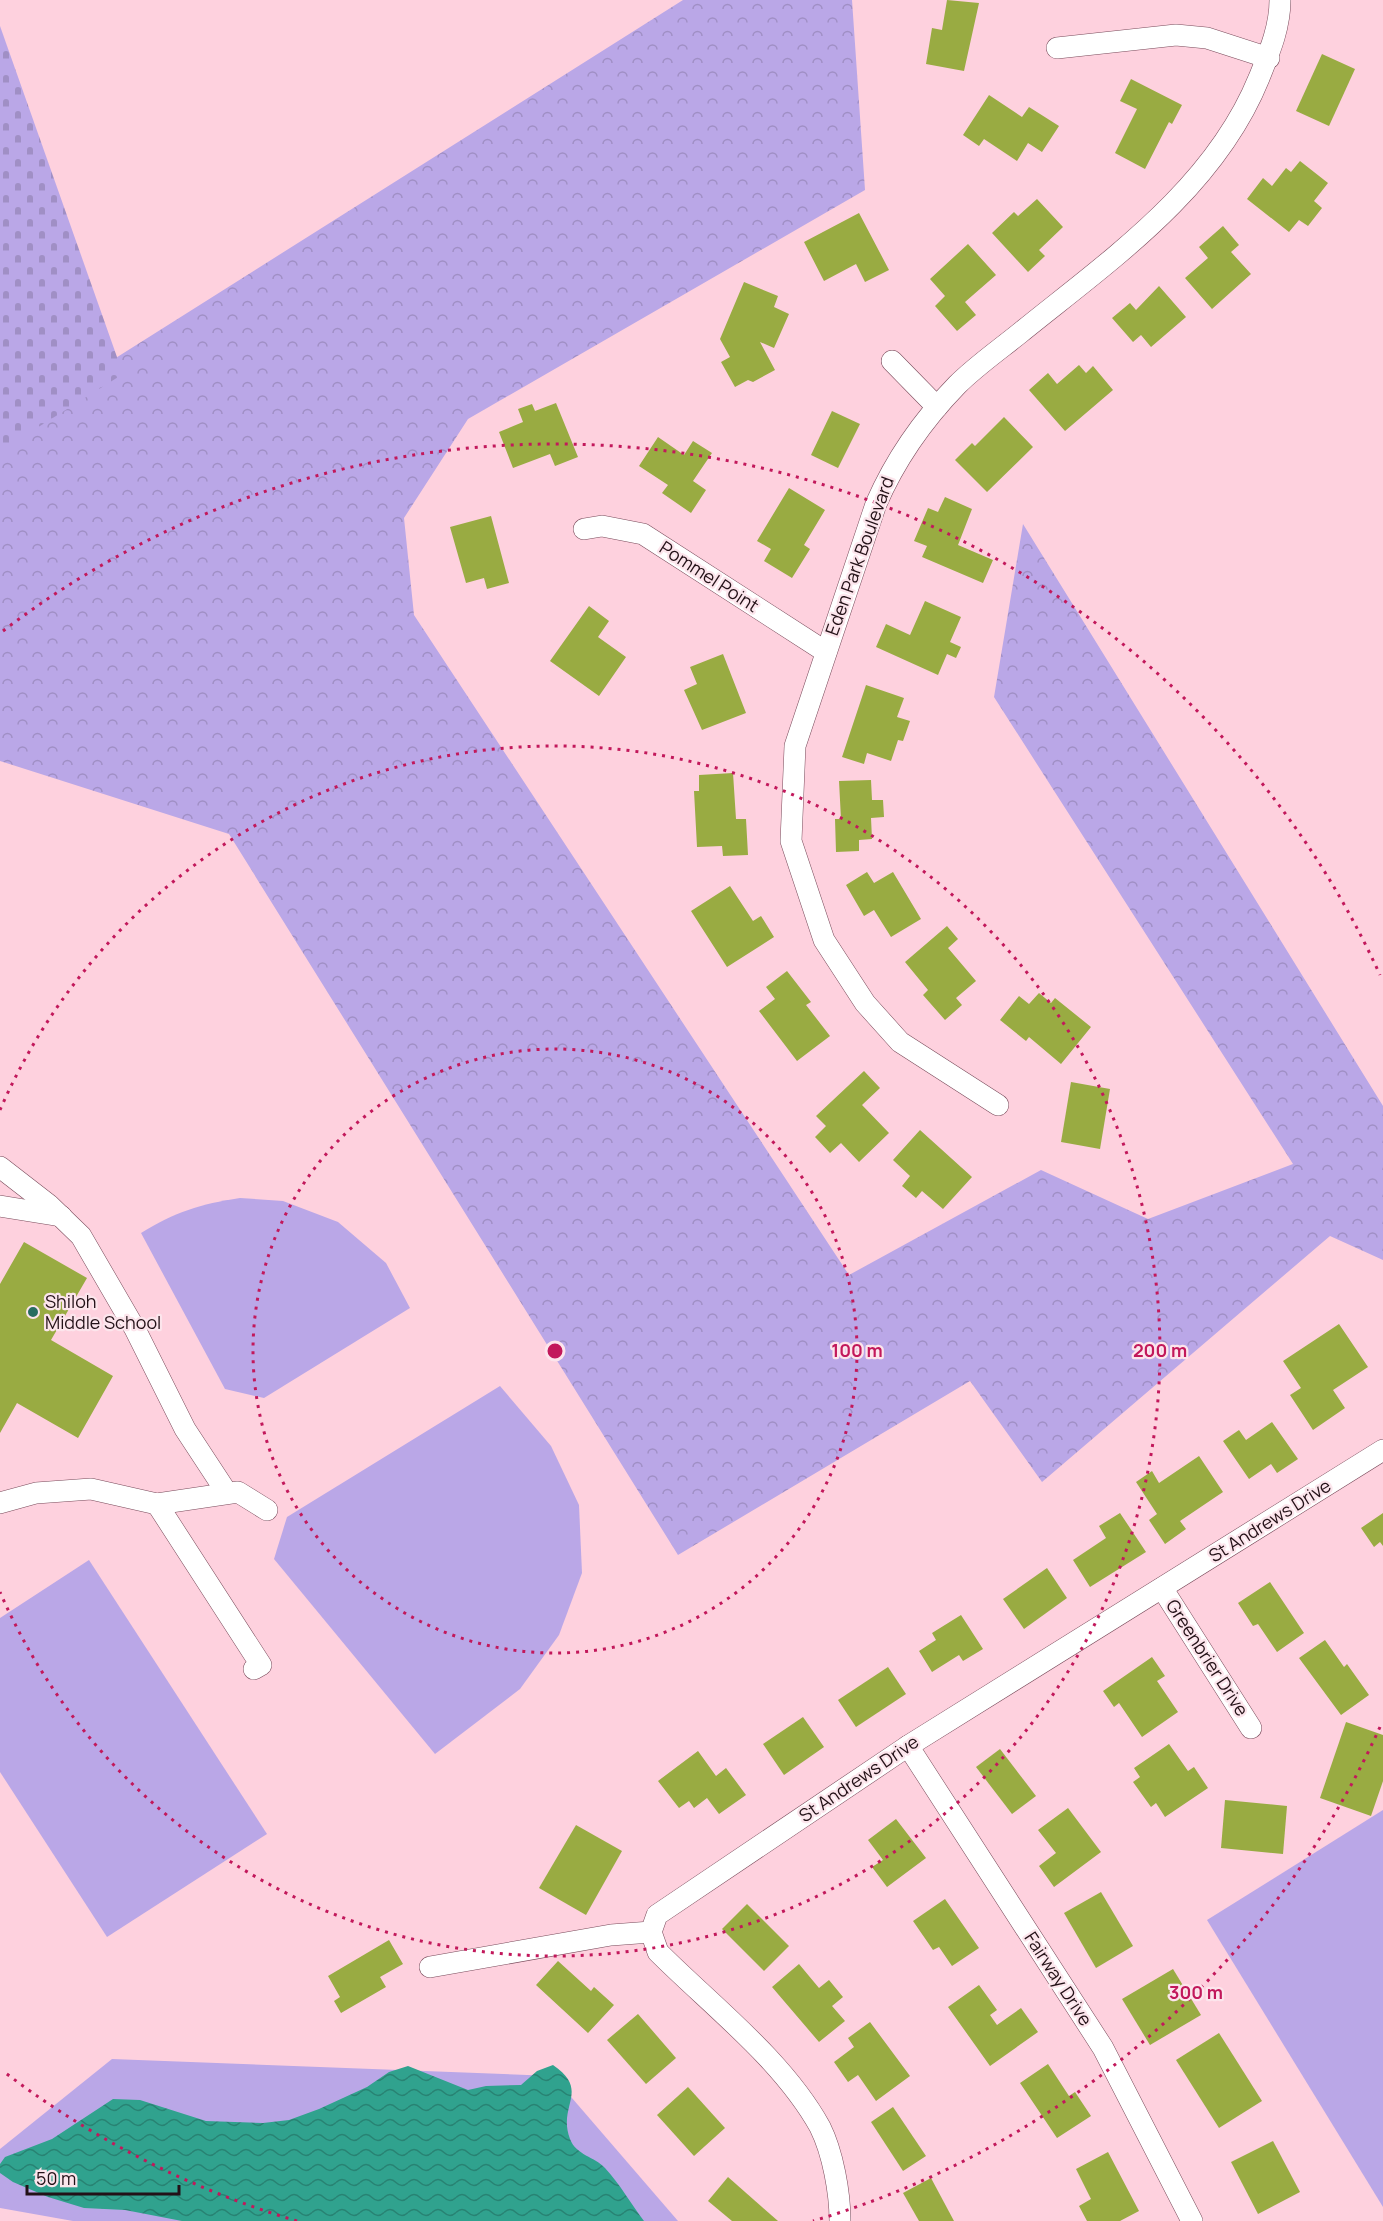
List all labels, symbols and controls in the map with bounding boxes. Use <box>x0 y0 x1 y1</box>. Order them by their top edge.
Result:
street label: Eden Park Boulevard <box>819 473 899 638</box>
street label: Pommel Point <box>655 535 764 617</box>
place label: Shiloh Middle School <box>45 1289 161 1334</box>
marker: Shiloh Middle School <box>26 1305 40 1319</box>
text: 100 m <box>831 1338 883 1362</box>
text: 200 m <box>1133 1338 1187 1362</box>
centre of rings <box>545 1341 565 1361</box>
street label: St Andrews Drive <box>1204 1473 1335 1567</box>
street label: Greenbrier Drive <box>1161 1595 1255 1720</box>
street label: St Andrews Drive <box>794 1729 923 1827</box>
street label: Fairway Drive <box>1020 1927 1098 2030</box>
text: 300 m <box>1169 1980 1223 2004</box>
scale bar <box>27 2158 178 2196</box>
text: 50 m <box>36 2166 76 2190</box>

